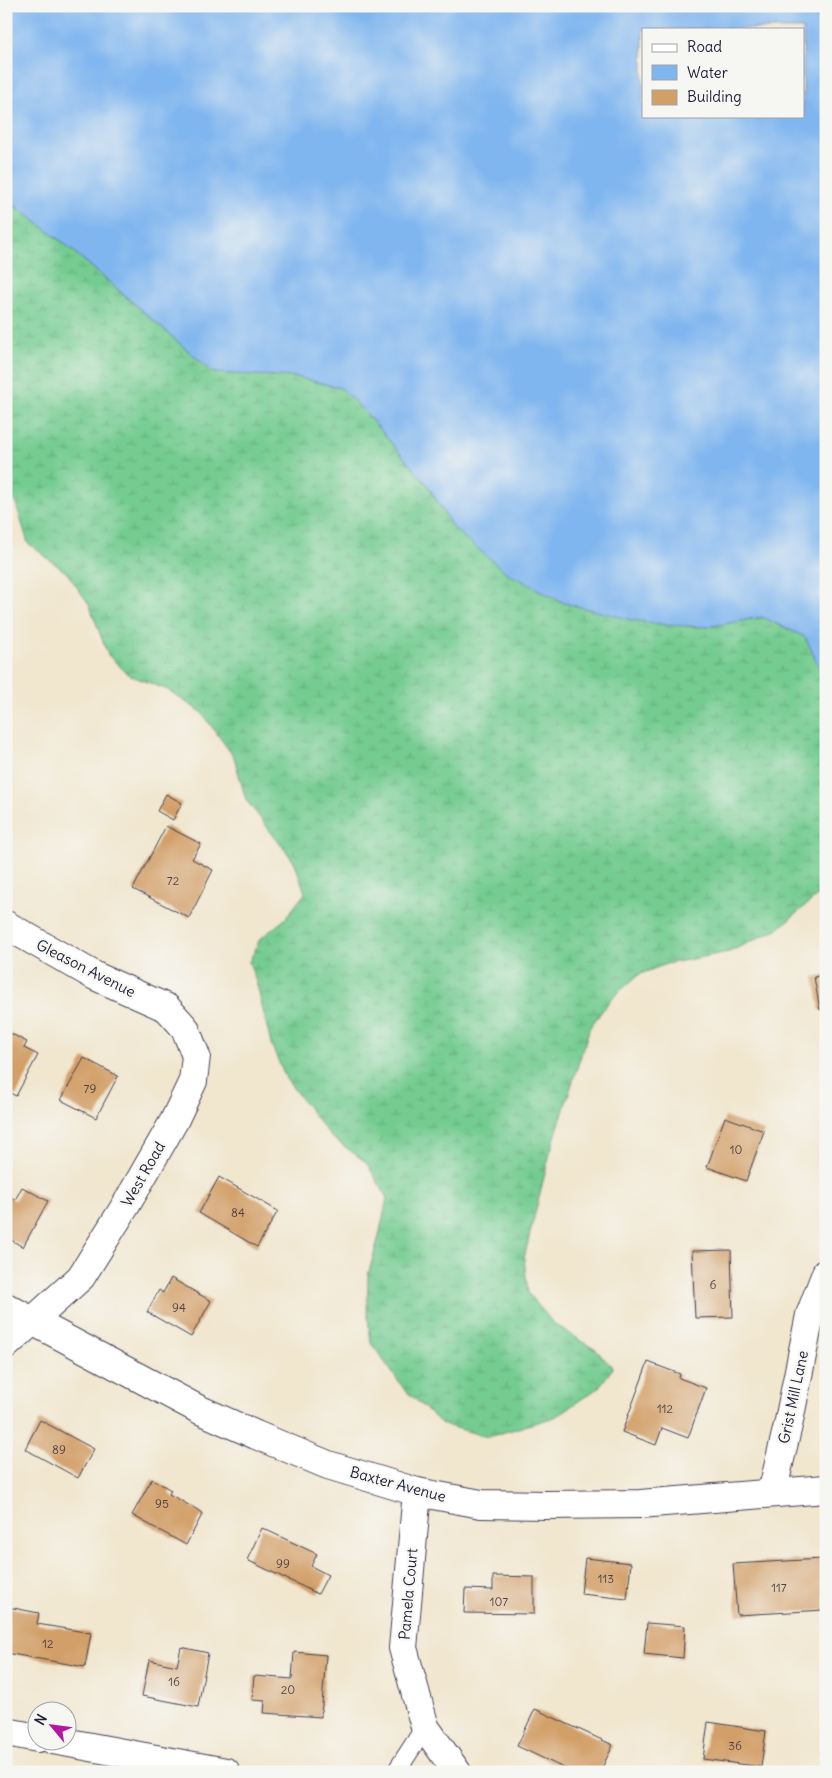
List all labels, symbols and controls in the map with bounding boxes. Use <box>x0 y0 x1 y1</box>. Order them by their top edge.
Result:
legend <box>642 28 804 118</box>
text: Road <box>687 37 722 56</box>
text: Water <box>687 63 728 82</box>
text: Building <box>687 87 742 106</box>
house number: 72 <box>167 873 180 888</box>
street label: Gleason Avenue <box>33 935 139 1001</box>
house number: 79 <box>84 1081 96 1096</box>
street label: West Road <box>117 1138 169 1210</box>
house number: 10 <box>730 1142 742 1157</box>
house number: 84 <box>231 1205 245 1220</box>
house number: 6 <box>710 1277 717 1292</box>
house number: 94 <box>172 1300 186 1315</box>
street label: Grist Mill Lane <box>774 1349 812 1445</box>
house number: 112 <box>657 1401 673 1416</box>
house number: 89 <box>52 1442 66 1457</box>
street label: Baxter Avenue <box>348 1462 448 1506</box>
house number: 95 <box>155 1496 169 1511</box>
street label: Pamela Court <box>395 1547 421 1641</box>
house number: 99 <box>276 1556 290 1571</box>
house number: 113 <box>598 1571 614 1586</box>
house number: 117 <box>771 1580 787 1595</box>
house number: 107 <box>490 1594 508 1609</box>
house number: 12 <box>42 1636 54 1651</box>
house number: 16 <box>168 1674 180 1689</box>
house number: 20 <box>281 1682 295 1697</box>
north arrow <box>28 1700 78 1750</box>
text: N <box>30 1711 51 1728</box>
house number: 36 <box>728 1738 742 1753</box>

